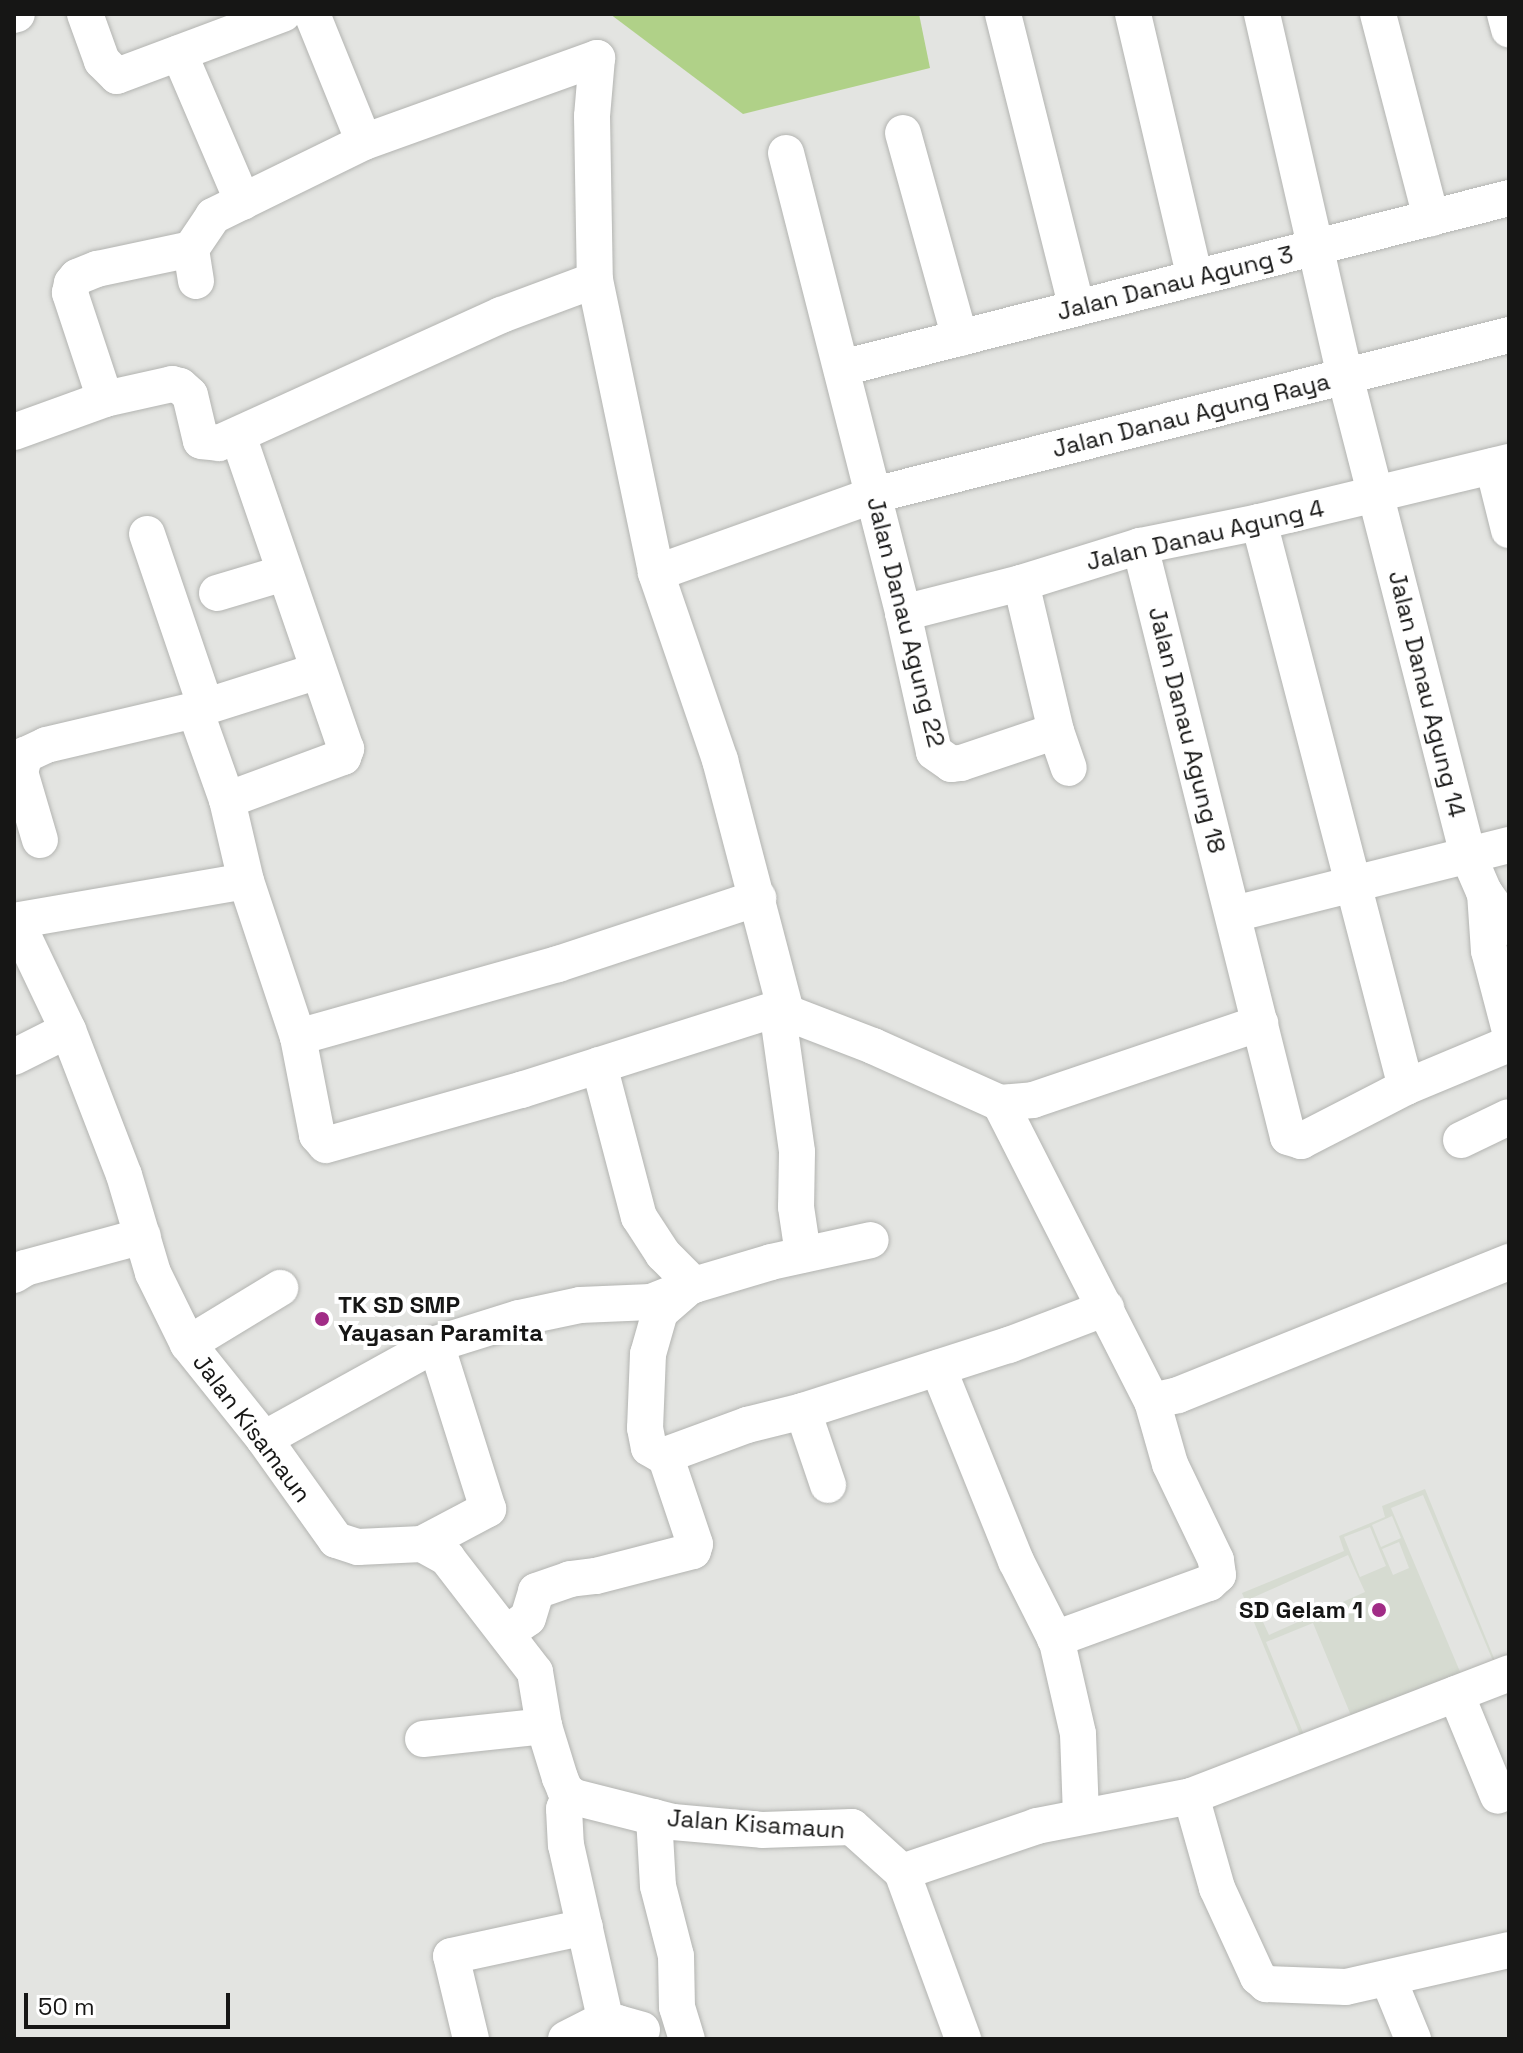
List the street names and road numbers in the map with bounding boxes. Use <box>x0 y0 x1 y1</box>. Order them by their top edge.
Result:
street label: Jalan Danau Agung 3 <box>1054 240 1296 326</box>
street label: Jalan Danau Agung Raya <box>1049 367 1333 463</box>
street label: Jalan Danau Agung 22 <box>861 494 951 750</box>
street label: Jalan Danau Agung 4 <box>1083 494 1327 576</box>
street label: Jalan Danau Agung 14 <box>1382 568 1472 820</box>
street label: Jalan Danau Agung 18 <box>1142 604 1232 856</box>
street label: Jalan Kisamaun <box>187 1348 317 1508</box>
street label: Jalan Kisamaun <box>666 1803 846 1845</box>

